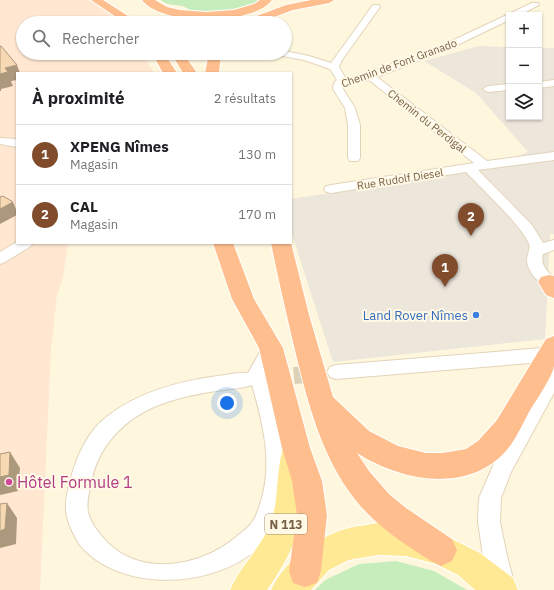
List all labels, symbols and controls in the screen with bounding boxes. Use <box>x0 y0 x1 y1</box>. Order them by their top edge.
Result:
map controls <box>506 12 542 120</box>
button: + <box>506 12 542 48</box>
search box <box>16 16 292 60</box>
icon: search <box>30 27 52 49</box>
text: Rechercher <box>62 29 139 48</box>
street label: Chemin de Font Granado <box>339 36 459 90</box>
button: − <box>506 48 542 84</box>
button: layers <box>506 84 542 120</box>
street label: Chemin du Perdigal <box>385 86 469 156</box>
text: À proximité <box>32 87 125 109</box>
text: 2 résultats <box>214 90 276 107</box>
text: XPENG Nîmes <box>70 137 169 156</box>
text: 1 <box>41 146 49 163</box>
text: 130 m <box>238 146 276 163</box>
text: Magasin <box>70 156 118 173</box>
street label: Rue Rudolf Diesel <box>356 165 444 193</box>
text: CAL <box>70 197 98 216</box>
pin: 2 <box>458 203 484 236</box>
text: 2 <box>41 206 49 223</box>
text: 170 m <box>238 206 276 223</box>
text: Magasin <box>70 216 118 233</box>
pin: 1 <box>432 254 458 287</box>
place label: Land Rover Nîmes <box>363 307 468 324</box>
marker: Land Rover Nîmes <box>471 310 481 320</box>
your location <box>217 393 237 413</box>
place label: Hôtel Formule 1 <box>17 472 133 492</box>
marker: Hôtel Formule 1 <box>4 477 14 487</box>
road number: N 113 <box>265 514 307 534</box>

